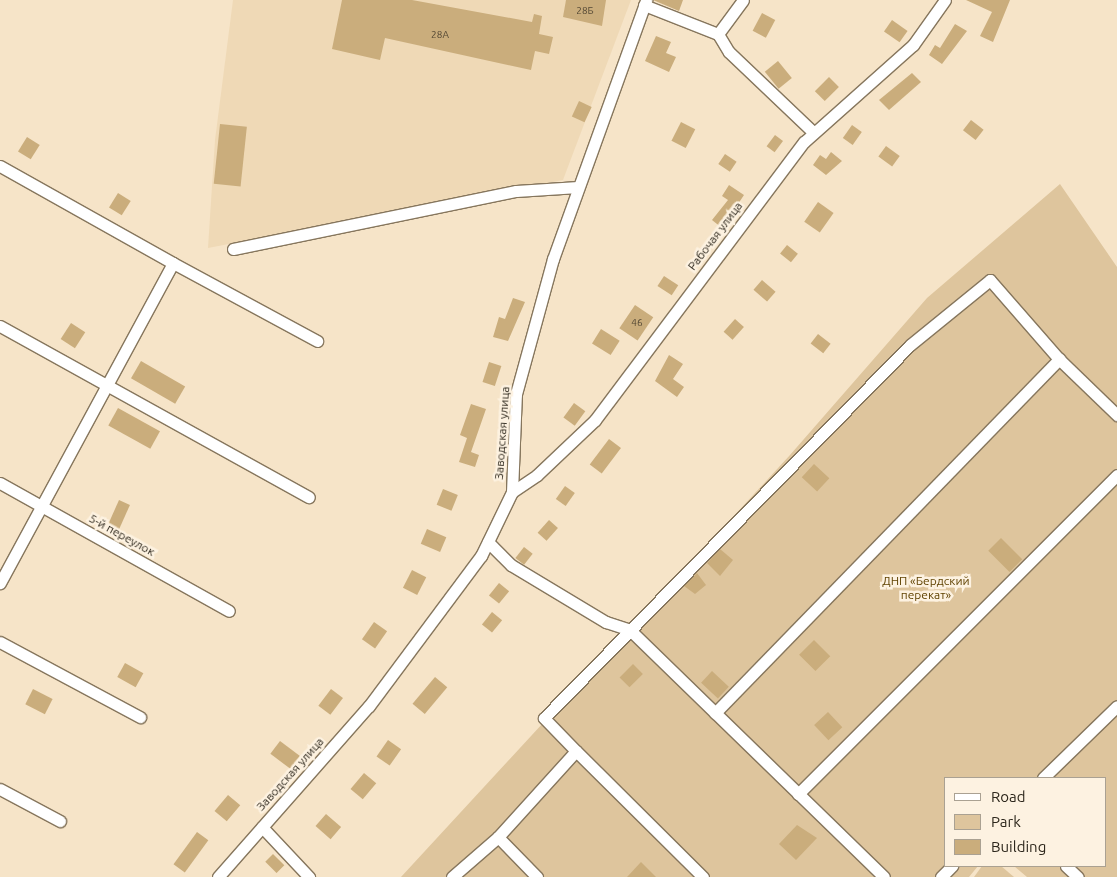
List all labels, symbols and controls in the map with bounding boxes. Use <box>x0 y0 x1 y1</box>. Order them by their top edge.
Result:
house number: 28Б <box>576 5 594 17</box>
house number: 28А <box>431 29 449 41</box>
street label: Рабочая улица <box>685 199 745 273</box>
house number: 46 <box>631 317 643 329</box>
street label: Заводская улица <box>492 386 512 480</box>
street label: 5-й переулок <box>87 511 157 559</box>
park label: ДНП «Бердский перекат» <box>882 574 970 602</box>
street label: Заводская улица <box>253 734 327 814</box>
legend <box>944 777 1107 867</box>
text: Road <box>991 788 1026 805</box>
text: Park <box>991 813 1021 830</box>
text: Building <box>991 838 1046 855</box>

